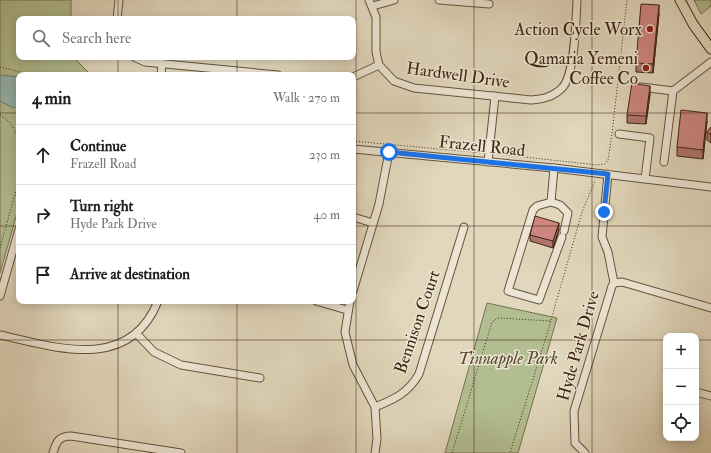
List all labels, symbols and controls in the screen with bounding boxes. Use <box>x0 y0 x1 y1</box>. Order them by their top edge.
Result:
search box <box>16 16 356 60</box>
place label: Action Cycle Worx <box>514 19 642 41</box>
marker: Action Cycle Worx <box>645 24 655 34</box>
icon: search <box>30 27 52 49</box>
text: Search here <box>62 29 131 48</box>
place label: Qamaria Yemeni Coffee Co <box>524 48 638 89</box>
street label: Hardwell Drive <box>405 57 511 93</box>
marker: Qamaria Yemeni Coffee Co <box>641 63 651 73</box>
text: 4 min <box>32 88 71 109</box>
text: Walk · 270 m <box>273 90 340 106</box>
street label: Frazell Road <box>438 131 527 161</box>
text: Continue <box>70 137 126 156</box>
route start <box>380 143 398 161</box>
icon: ahead <box>32 144 54 166</box>
text: 230 m <box>309 147 340 163</box>
text: Frazell Road <box>70 156 136 172</box>
text: Turn right <box>70 197 133 216</box>
route end <box>595 203 613 221</box>
icon: right <box>32 204 54 226</box>
text: 40 m <box>314 207 340 223</box>
text: Hyde Park Drive <box>70 216 157 232</box>
icon: arrive <box>32 264 54 286</box>
text: Arrive at destination <box>70 265 190 284</box>
street label: Bennison Court <box>390 267 445 376</box>
street label: Hyde Park Drive <box>552 289 605 404</box>
map controls <box>663 333 699 441</box>
button: + <box>663 333 699 369</box>
park label: Tinnapple Park <box>458 348 558 369</box>
button: − <box>663 369 699 405</box>
button: locate <box>663 405 699 441</box>

